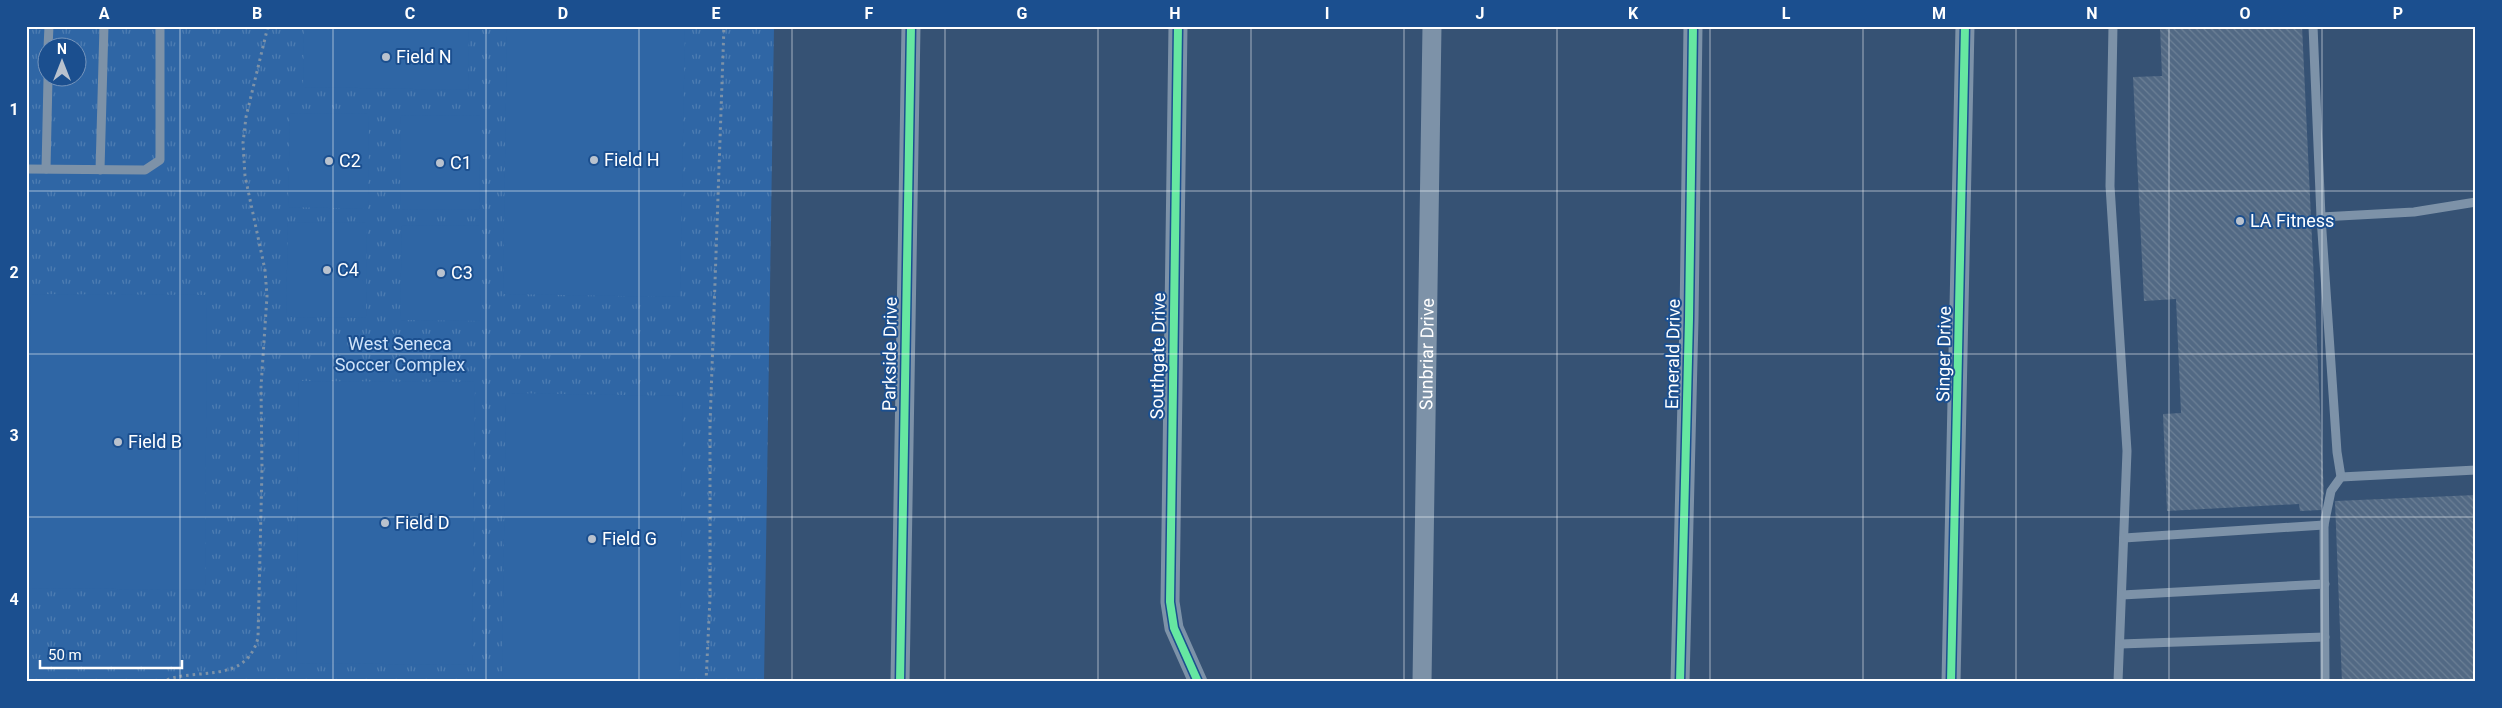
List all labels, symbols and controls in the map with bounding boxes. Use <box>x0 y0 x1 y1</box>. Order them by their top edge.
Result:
text: A <box>99 4 110 23</box>
text: B <box>252 4 262 23</box>
text: C <box>405 4 415 23</box>
text: D <box>558 4 568 23</box>
text: E <box>712 4 721 23</box>
text: F <box>865 4 874 23</box>
text: G <box>1017 4 1028 23</box>
text: H <box>1169 4 1181 23</box>
text: I <box>1325 4 1329 23</box>
text: J <box>1476 4 1484 23</box>
text: K <box>1628 4 1639 23</box>
text: L <box>1782 4 1791 23</box>
text: M <box>1932 4 1946 23</box>
text: N <box>2086 4 2098 23</box>
text: O <box>2239 4 2251 23</box>
text: P <box>2393 4 2403 23</box>
north arrow <box>38 38 88 88</box>
text: N <box>57 41 67 57</box>
place label: Field N <box>396 46 452 67</box>
marker: Field N <box>380 51 392 63</box>
text: 1 <box>9 100 19 119</box>
place label: Field H <box>604 149 660 170</box>
place label: C2 <box>339 150 361 171</box>
place label: C1 <box>450 152 472 173</box>
marker: Field H <box>588 154 600 166</box>
marker: C2 <box>323 155 335 167</box>
marker: C1 <box>434 157 446 169</box>
place label: LA Fitness <box>2250 210 2334 231</box>
marker: LA Fitness <box>2234 215 2246 227</box>
place label: C4 <box>337 259 359 280</box>
place label: C3 <box>451 262 473 283</box>
text: 2 <box>9 263 19 282</box>
marker: C4 <box>321 264 333 276</box>
marker: C3 <box>435 267 447 279</box>
street label: Southgate Drive <box>1146 292 1169 420</box>
street label: Parkside Drive <box>878 297 901 411</box>
street label: Sunbriar Drive <box>1415 298 1438 410</box>
street label: Emerald Drive <box>1661 299 1684 409</box>
street label: Singer Drive <box>1932 306 1955 402</box>
park label: West Seneca Soccer Complex <box>335 333 465 375</box>
text: 3 <box>9 426 19 445</box>
place label: Field B <box>128 431 182 452</box>
marker: Field B <box>112 436 124 448</box>
place label: Field D <box>395 512 450 533</box>
marker: Field D <box>379 517 391 529</box>
place label: Field G <box>602 528 657 549</box>
marker: Field G <box>586 533 598 545</box>
text: 4 <box>9 590 19 609</box>
scale bar <box>40 638 182 670</box>
text: 50 m <box>48 646 82 664</box>

